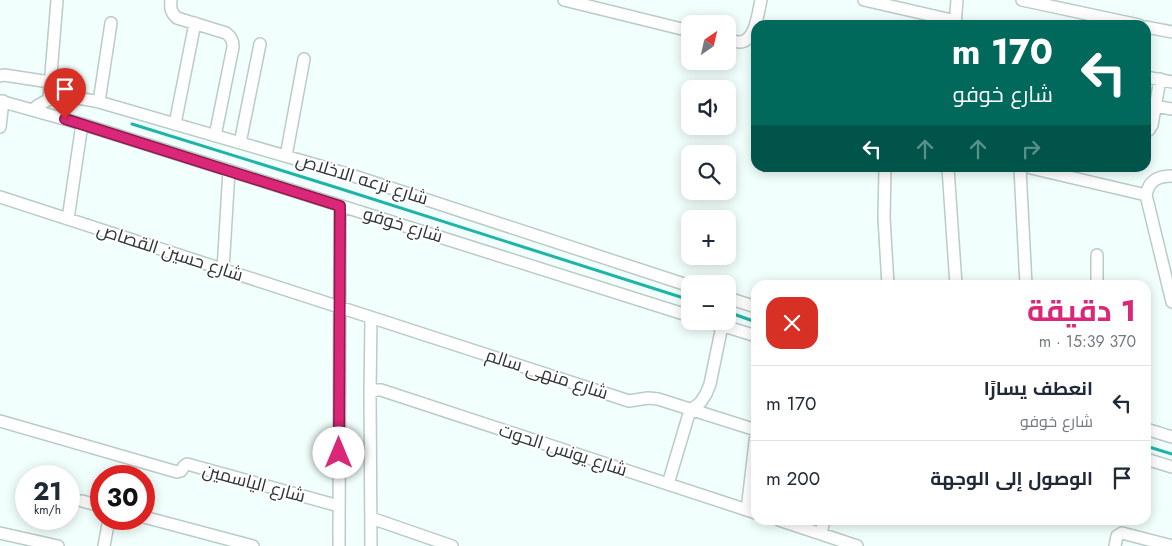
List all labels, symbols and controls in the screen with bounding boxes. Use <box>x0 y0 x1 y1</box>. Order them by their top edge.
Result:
north arrow <box>681 15 736 70</box>
map controls <box>681 15 736 330</box>
text: 170 m <box>952 27 1053 77</box>
icon: left <box>1071 40 1136 105</box>
pin <box>44 68 86 119</box>
icon: arrive <box>51 75 79 103</box>
text: شارع خوفو <box>953 78 1053 110</box>
button: sound <box>681 80 736 135</box>
icon: left <box>858 135 886 163</box>
icon: ahead <box>911 135 939 163</box>
icon: ahead <box>964 135 992 163</box>
icon: right <box>1017 135 1045 163</box>
button: search <box>681 145 736 200</box>
street label: شارع ترعه الاخلاص <box>293 147 431 211</box>
street label: شارع خوفو <box>360 201 446 249</box>
button: + <box>681 210 736 265</box>
street label: شارع حسين القصاص <box>94 216 246 288</box>
button: − <box>681 275 736 330</box>
text: 1 دقيقة <box>1027 289 1136 332</box>
button: close <box>766 297 818 349</box>
text: 370 m · 15:39 <box>1039 330 1136 353</box>
street label: شارع منهى سالم <box>482 342 612 406</box>
text: انعطف يسارًا <box>984 375 1093 402</box>
icon: left <box>1108 389 1136 417</box>
text: 170 m <box>766 390 816 417</box>
text: شارع خوفو <box>1020 410 1093 433</box>
street label: شارع يونس الحوت <box>496 417 630 483</box>
position arrow <box>312 426 364 478</box>
street label: شارع الياسمين <box>200 457 308 509</box>
icon: arrive <box>1108 464 1136 492</box>
speed limit sign: 30 <box>90 465 155 530</box>
text: 200 m <box>766 465 820 492</box>
text: الوصول إلى الوجهة <box>930 465 1093 492</box>
text: 21 <box>33 473 62 509</box>
text: km/h <box>34 501 61 519</box>

